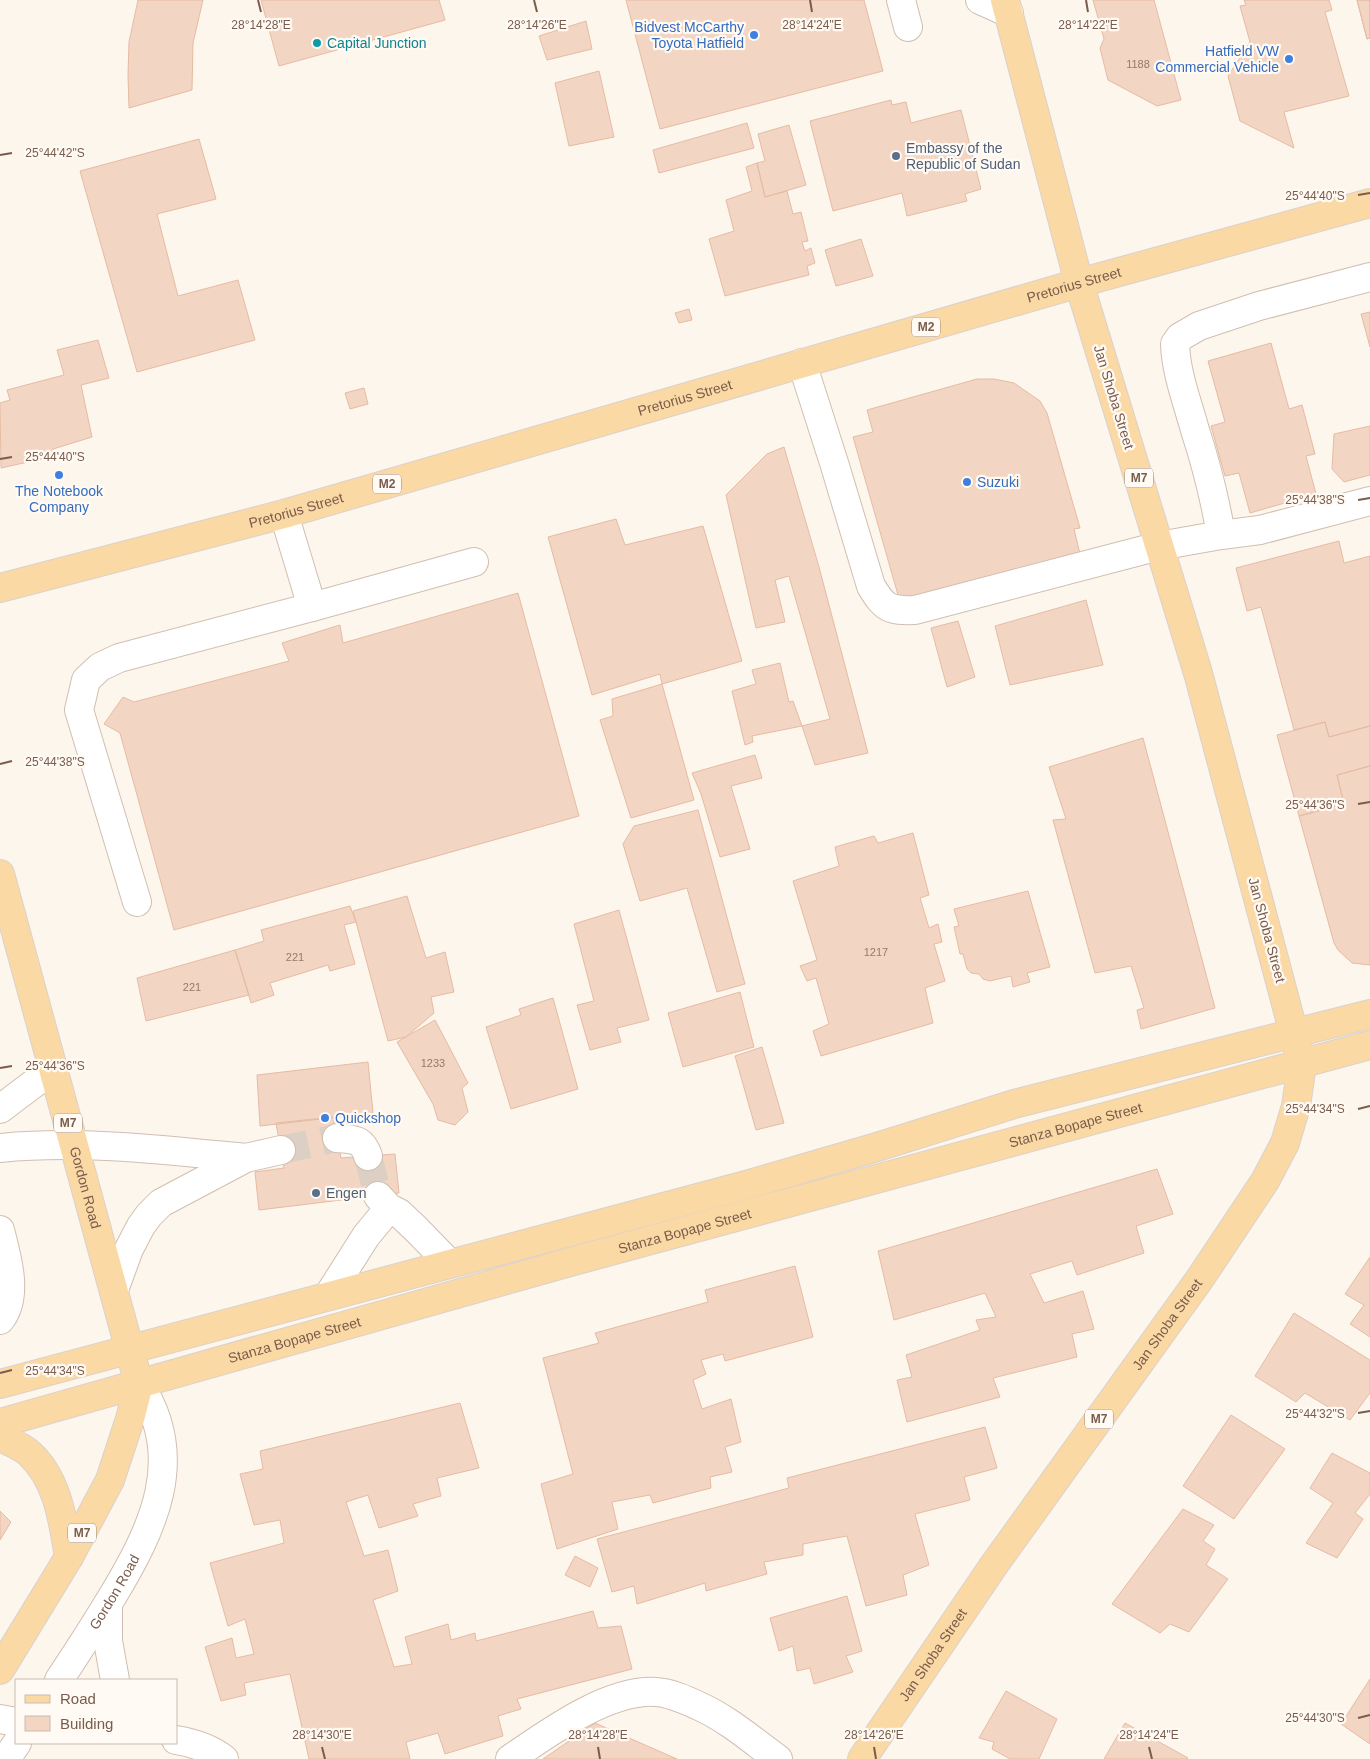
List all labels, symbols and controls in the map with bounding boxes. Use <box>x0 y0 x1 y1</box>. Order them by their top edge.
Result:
text: 28°14'28"E <box>231 18 291 32</box>
text: 28°14'26"E <box>507 18 567 32</box>
text: 28°14'24"E <box>782 18 842 32</box>
text: 28°14'22"E <box>1058 18 1118 32</box>
place label: Bidvest McCarthy Toyota Hatfield <box>634 19 744 51</box>
marker: Bidvest McCarthy Toyota Hatfield <box>748 29 760 41</box>
place label: Capital Junction <box>327 35 427 51</box>
marker: Capital Junction <box>311 37 323 49</box>
place label: Hatfield VW Commercial Vehicle <box>1155 43 1280 75</box>
marker: Hatfield VW Commercial Vehicle <box>1283 53 1295 65</box>
house number: 1188 <box>1126 58 1150 70</box>
place label: Embassy of the Republic of Sudan <box>906 140 1020 172</box>
text: 25°44'42"S <box>25 146 85 160</box>
marker: Embassy of the Republic of Sudan <box>890 150 902 162</box>
text: 25°44'40"S <box>1285 189 1345 203</box>
street label: Pretorius Street <box>1025 264 1123 306</box>
road number: M2 <box>912 318 940 337</box>
street label: Jan Shoba Street <box>1091 343 1137 451</box>
street label: Pretorius Street <box>636 376 734 419</box>
text: 25°44'40"S <box>25 450 85 464</box>
road number: M7 <box>1125 468 1153 488</box>
marker: The Notebook Company <box>53 469 65 481</box>
road number: M2 <box>373 474 401 494</box>
place label: Suzuki <box>977 474 1019 490</box>
marker: Suzuki <box>961 476 973 488</box>
place label: The Notebook Company <box>15 483 104 515</box>
street label: Pretorius Street <box>247 489 345 531</box>
text: 25°44'38"S <box>1285 493 1345 507</box>
text: 25°44'38"S <box>25 755 85 769</box>
text: 25°44'36"S <box>1285 798 1345 812</box>
street label: Jan Shoba Street <box>1245 876 1289 984</box>
house number: 1217 <box>864 946 888 958</box>
house number: 221 <box>286 951 304 963</box>
house number: 221 <box>183 981 201 993</box>
house number: 1233 <box>421 1057 445 1069</box>
text: 25°44'36"S <box>25 1059 85 1073</box>
street label: Stanza Bopape Street <box>1007 1099 1144 1151</box>
text: 25°44'34"S <box>1285 1102 1345 1116</box>
place label: Quickshop <box>335 1110 401 1126</box>
marker: Quickshop <box>319 1112 331 1124</box>
road number: M7 <box>54 1114 82 1132</box>
street label: Gordon Road <box>67 1145 104 1230</box>
place label: Engen <box>326 1185 366 1201</box>
marker: Engen <box>310 1187 322 1199</box>
street label: Stanza Bopape Street <box>616 1205 753 1257</box>
street label: Jan Shoba Street <box>1129 1276 1205 1373</box>
street label: Stanza Bopape Street <box>226 1313 363 1366</box>
text: 25°44'34"S <box>25 1364 85 1378</box>
text: 25°44'32"S <box>1285 1407 1345 1421</box>
road number: M7 <box>1085 1410 1113 1428</box>
road number: M7 <box>68 1524 96 1542</box>
street label: Gordon Road <box>86 1552 143 1632</box>
street label: Jan Shoba Street <box>896 1605 970 1704</box>
legend <box>15 1679 178 1744</box>
text: Road <box>60 1690 96 1707</box>
text: 25°44'30"S <box>1285 1711 1345 1725</box>
text: Building <box>60 1715 113 1732</box>
text: 28°14'30"E <box>292 1728 352 1742</box>
text: 28°14'28"E <box>568 1728 628 1742</box>
text: 28°14'26"E <box>844 1728 904 1742</box>
text: 28°14'24"E <box>1119 1728 1179 1742</box>

